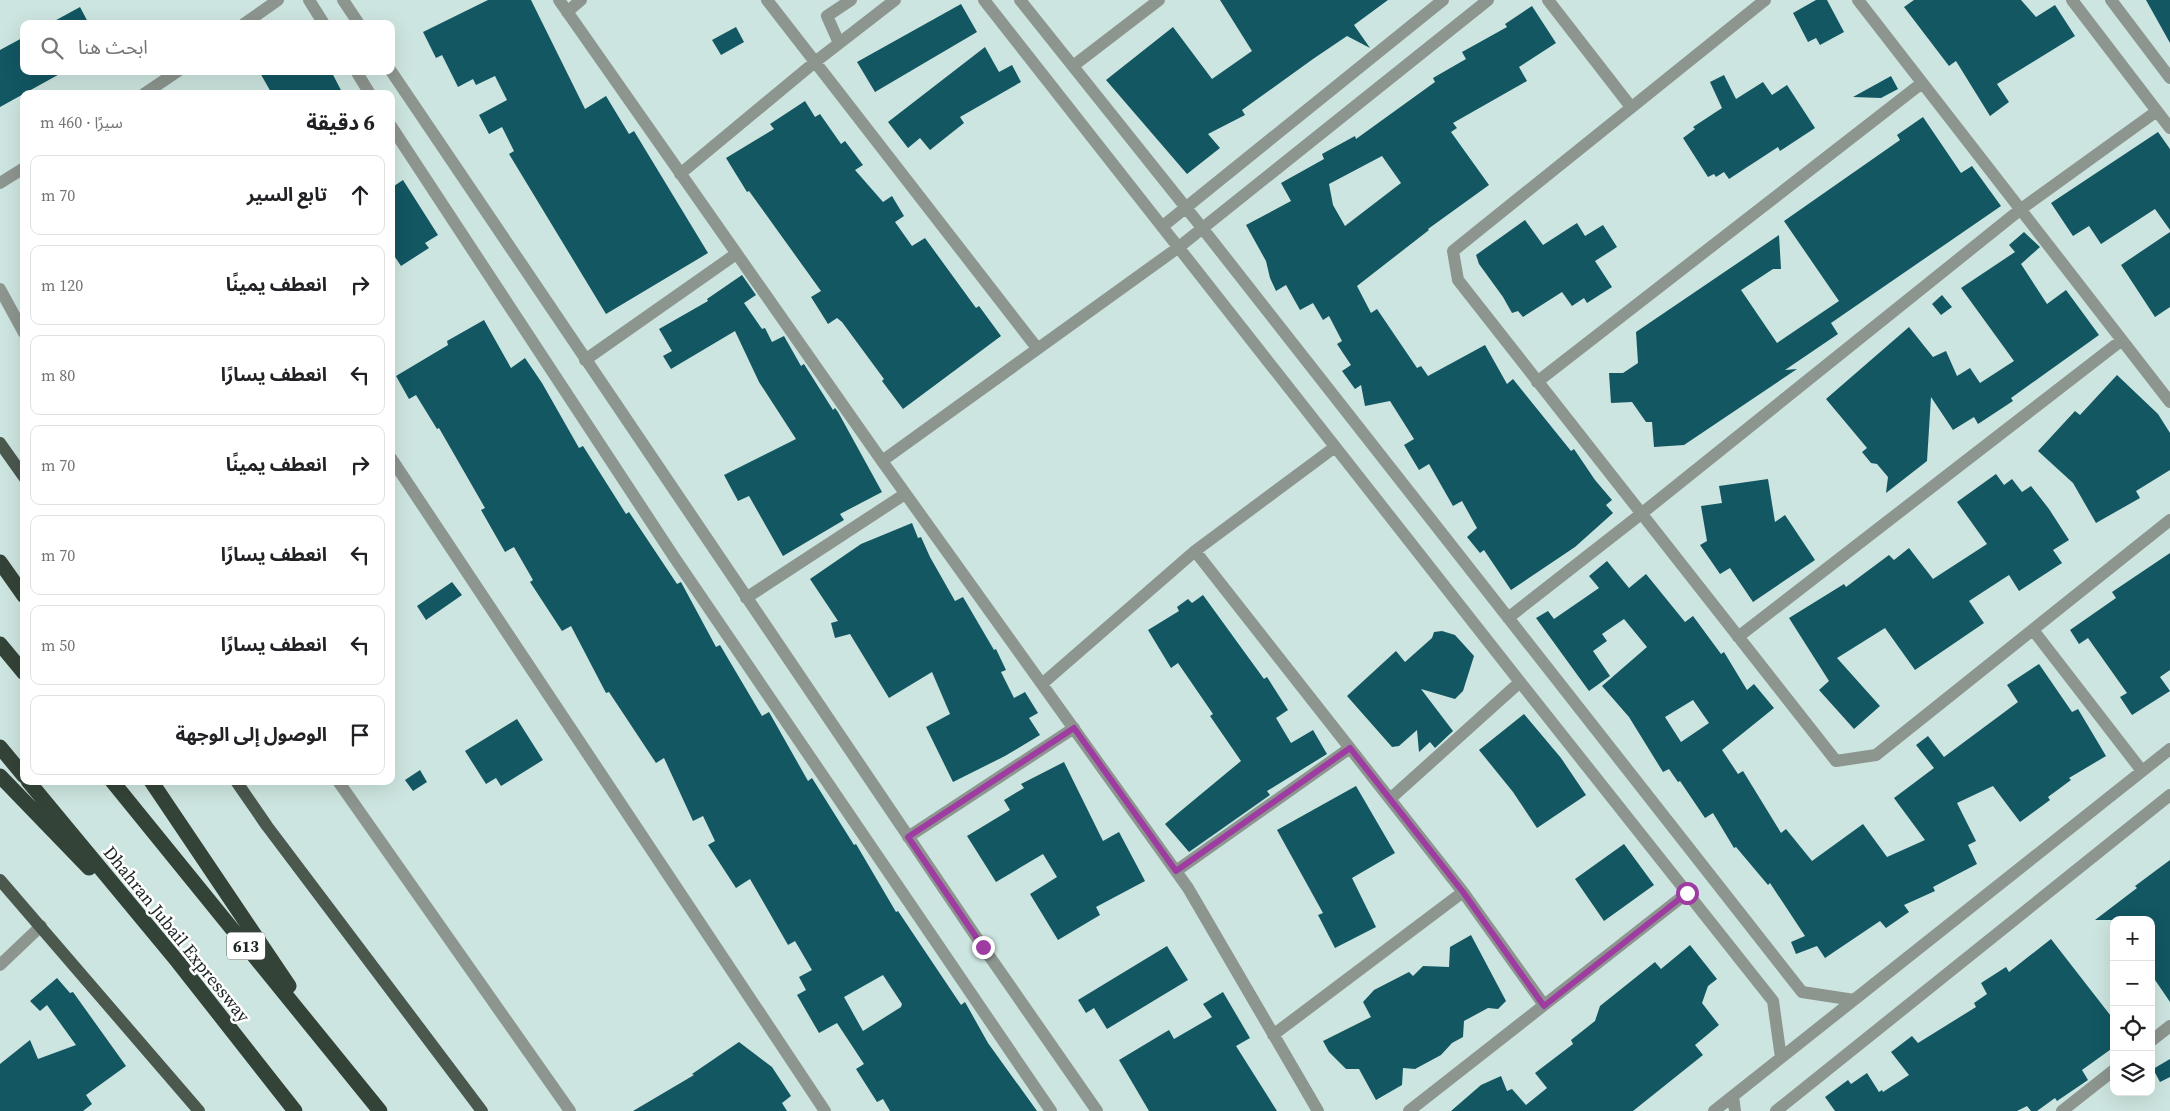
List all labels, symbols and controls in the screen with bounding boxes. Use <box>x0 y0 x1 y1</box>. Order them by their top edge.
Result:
search box <box>20 20 395 75</box>
icon: search <box>38 34 66 62</box>
text: ابحث هنا <box>78 34 148 60</box>
text: 6 دقيقة <box>306 108 375 137</box>
text: سيرًا · 460 m <box>40 111 123 133</box>
text: تابع السير <box>247 181 327 207</box>
icon: ahead <box>346 181 374 209</box>
text: 70 m <box>41 184 75 206</box>
text: انعطف يمينًا <box>226 271 327 297</box>
icon: right <box>346 271 374 299</box>
text: 120 m <box>41 274 83 296</box>
text: انعطف يسارًا <box>221 361 327 387</box>
icon: left <box>346 361 374 389</box>
text: 80 m <box>41 364 75 386</box>
text: انعطف يمينًا <box>226 451 327 477</box>
icon: right <box>346 451 374 479</box>
text: 70 m <box>41 454 75 476</box>
text: انعطف يسارًا <box>221 541 327 567</box>
icon: left <box>346 541 374 569</box>
text: 70 m <box>41 544 75 566</box>
text: انعطف يسارًا <box>221 631 327 657</box>
icon: left <box>346 631 374 659</box>
text: 50 m <box>41 634 75 656</box>
text: الوصول إلى الوجهة <box>175 721 327 747</box>
icon: arrive <box>346 721 374 749</box>
street label: Dhahran Jubail Expressway <box>98 840 257 1028</box>
route start <box>1676 882 1699 905</box>
map controls <box>2110 916 2155 1096</box>
button: + <box>2110 916 2155 961</box>
road number: 613 <box>227 932 265 959</box>
route end <box>972 936 995 959</box>
button: − <box>2110 961 2155 1006</box>
button: locate <box>2110 1006 2155 1051</box>
button: layers <box>2110 1051 2155 1096</box>

